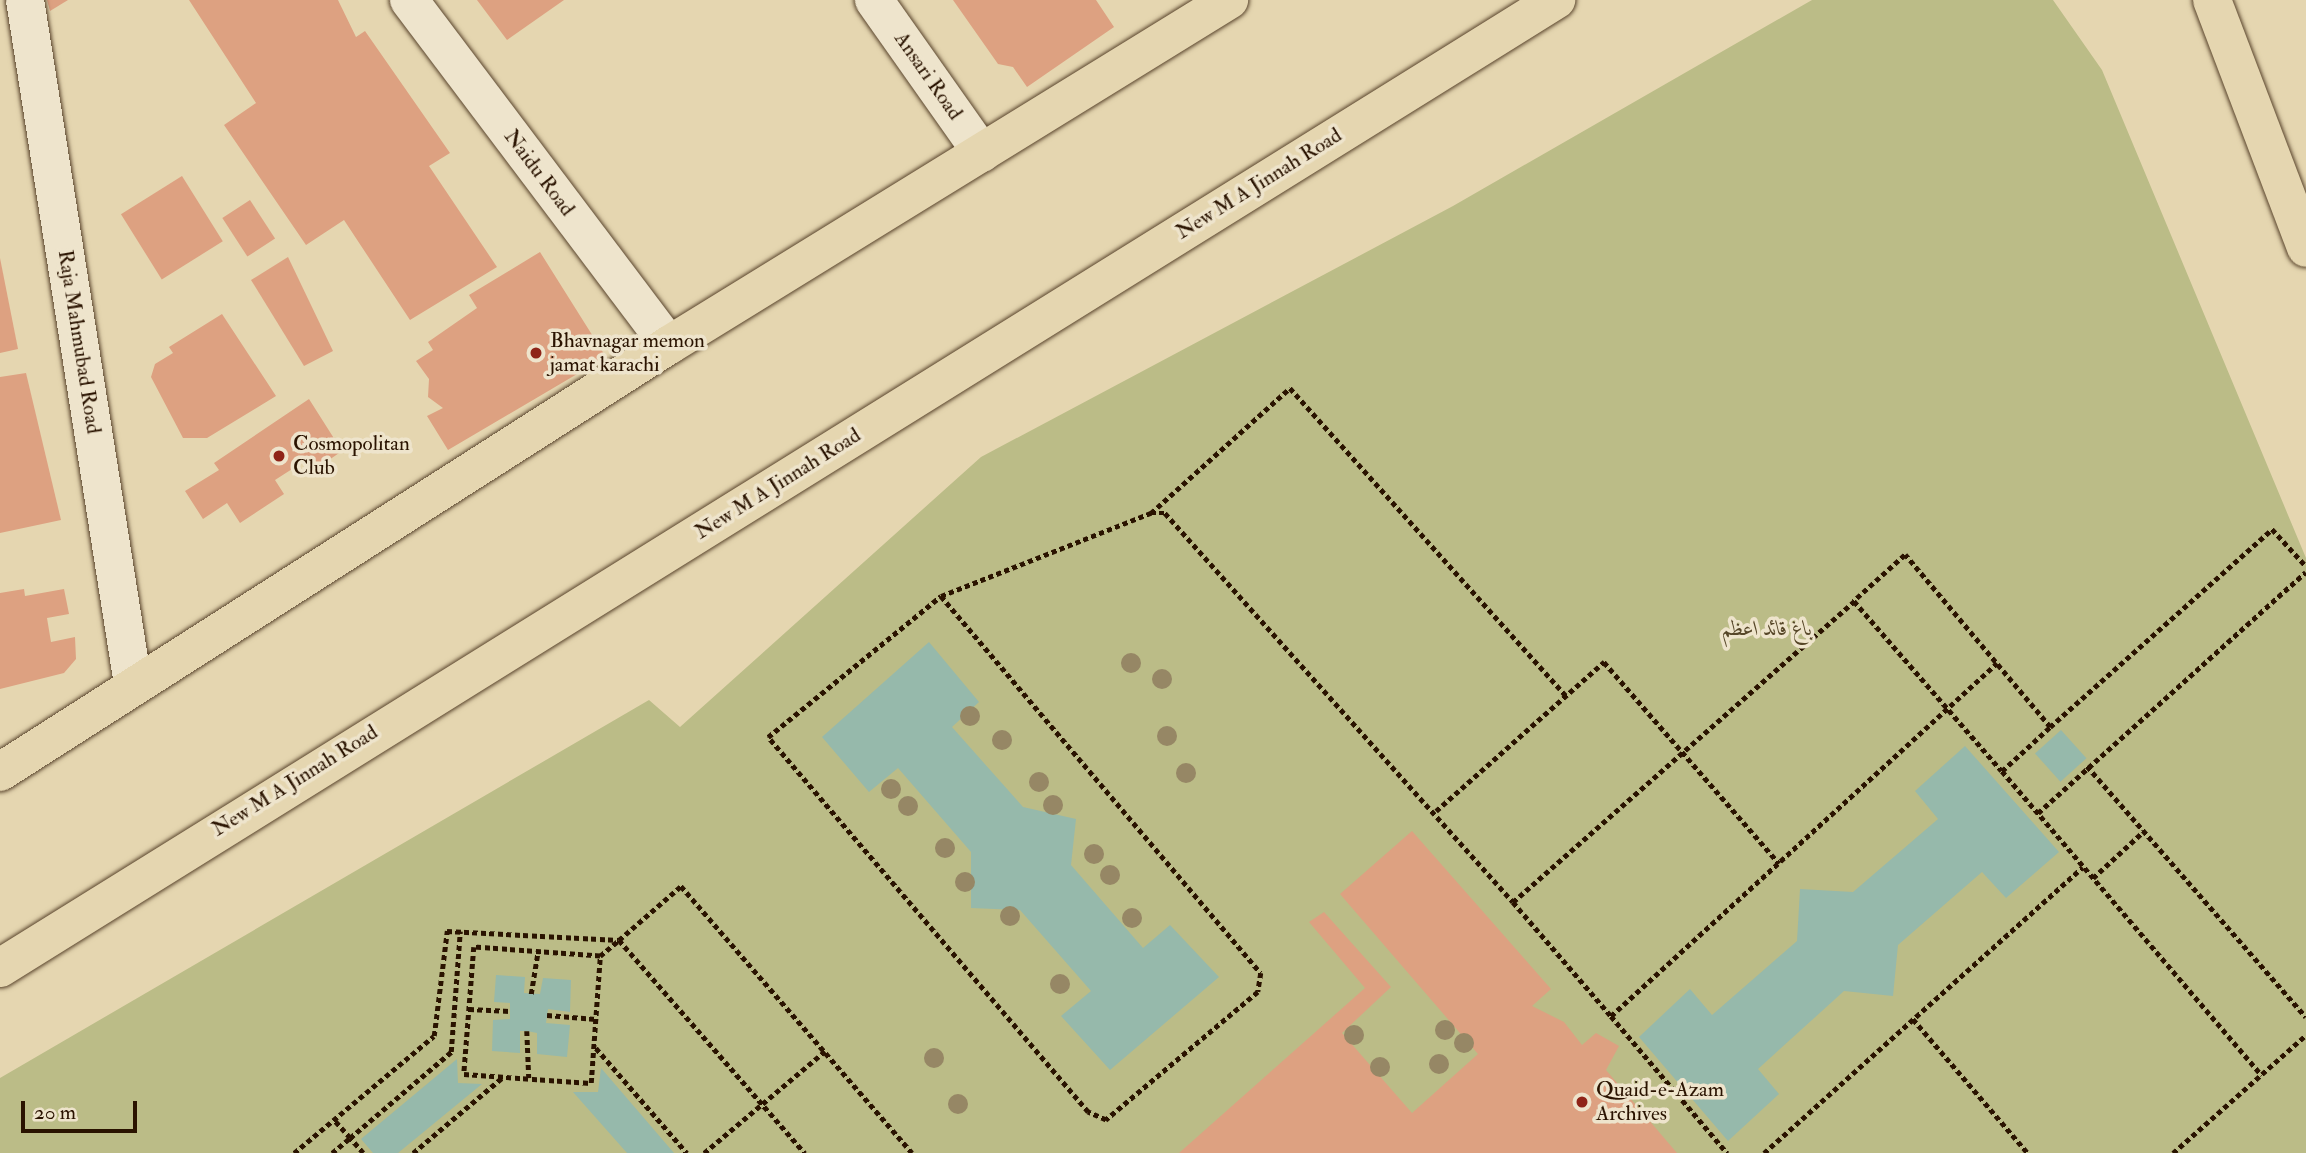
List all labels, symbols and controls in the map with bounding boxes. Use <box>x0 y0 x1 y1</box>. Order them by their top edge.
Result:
street label: Ansari Road <box>889 27 967 125</box>
street label: New M A Jinnah Road <box>1172 123 1346 245</box>
street label: Naidu Road <box>498 125 580 221</box>
street label: Raja Mahmubad Road <box>52 248 106 436</box>
place label: Bhavnagar memon jamat karachi <box>550 328 705 378</box>
marker: Bhavnagar memon jamat karachi <box>528 345 544 361</box>
street label: New M A Jinnah Road <box>691 423 865 545</box>
place label: Cosmopolitan Club <box>293 431 410 481</box>
marker: Cosmopolitan Club <box>271 448 287 464</box>
park label: باغ قائد اعظم <box>1722 616 1812 642</box>
street label: New M A Jinnah Road <box>208 720 382 842</box>
place label: Quaid-e-Azam Archives <box>1596 1077 1724 1127</box>
scale bar <box>24 1086 140 1130</box>
marker: Quaid-e-Azam Archives <box>1574 1094 1590 1110</box>
text: 20 m <box>34 1099 76 1126</box>

